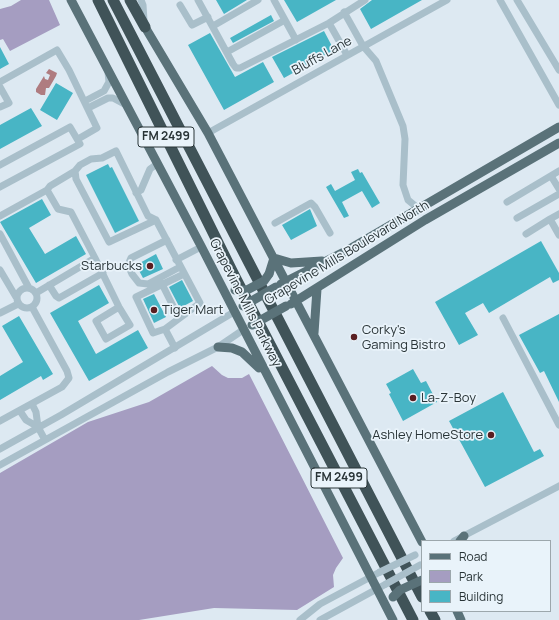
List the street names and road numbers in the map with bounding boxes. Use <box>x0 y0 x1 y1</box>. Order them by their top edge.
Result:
street label: Bluffs Lane <box>289 33 355 79</box>
road number: FM 2499 <box>138 127 194 147</box>
street label: Grapevine Mills Boulevard North <box>262 198 432 308</box>
street label: Grapevine Mills Parkway <box>206 236 284 370</box>
road number: FM 2499 <box>311 468 367 488</box>

